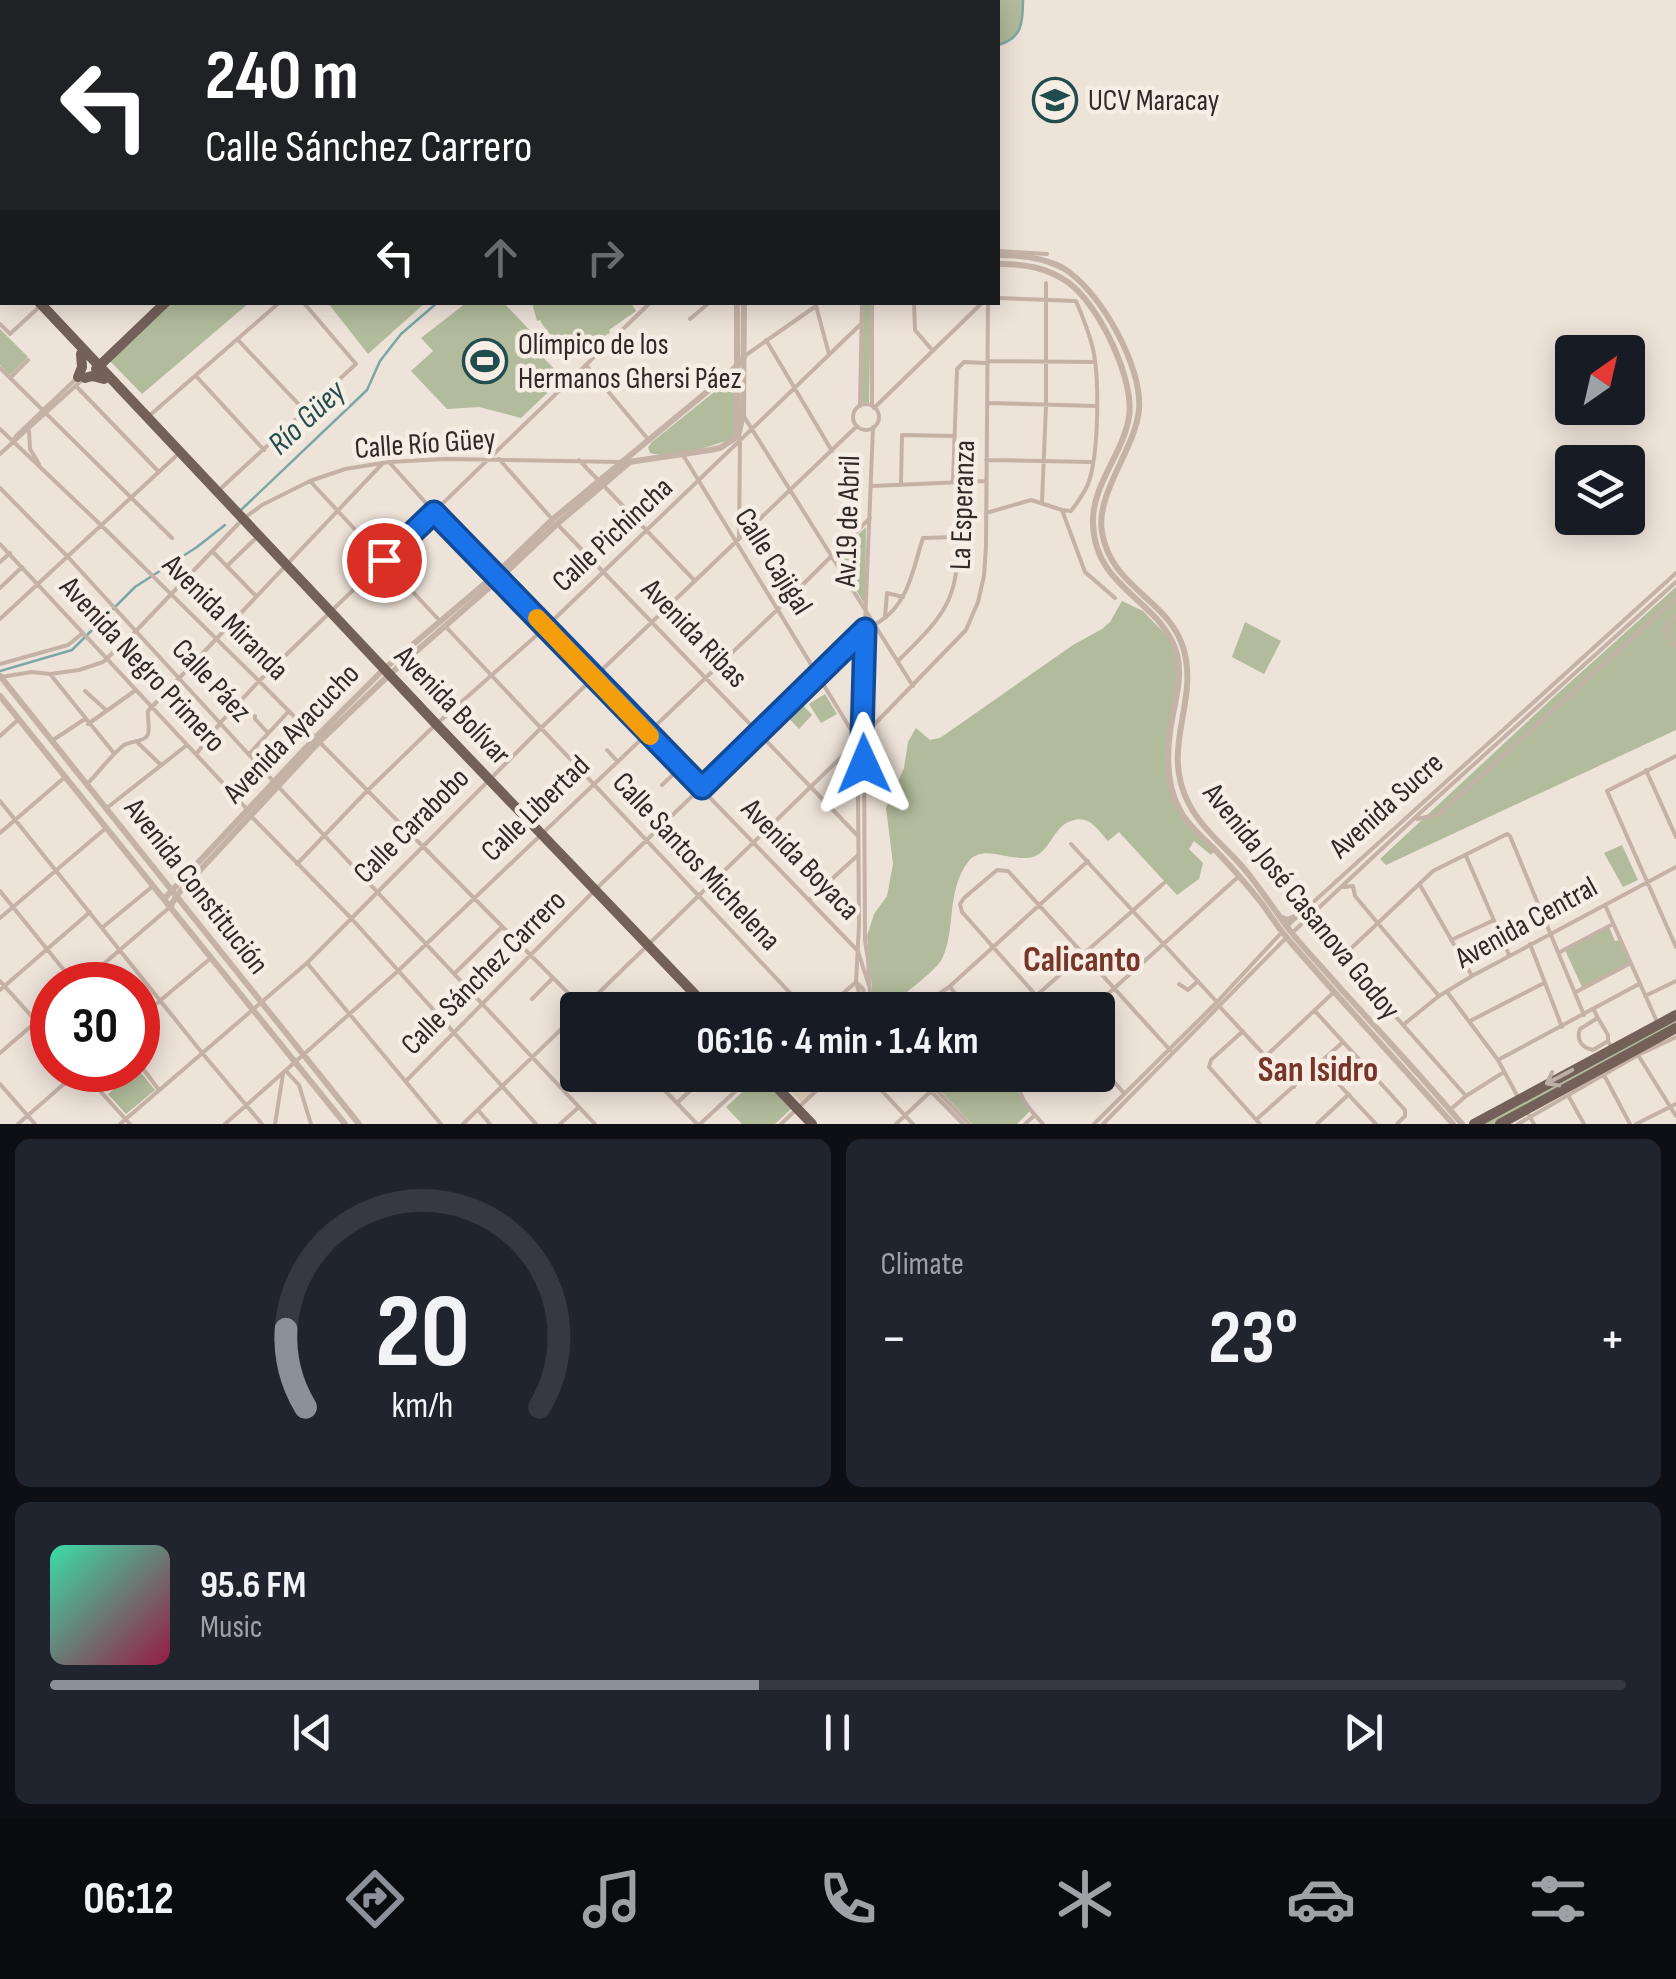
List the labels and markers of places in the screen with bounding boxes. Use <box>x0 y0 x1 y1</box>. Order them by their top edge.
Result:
school or university icon: UCV Maracay <box>1032 77 1078 123</box>
place label: UCV Maracay <box>1088 83 1220 119</box>
place label: Olímpico de los Hermanos Ghersi Páez <box>518 327 742 397</box>
sports icon: Olímpico de los Hermanos Ghersi Páez <box>462 338 508 384</box>
pin <box>342 518 427 603</box>

